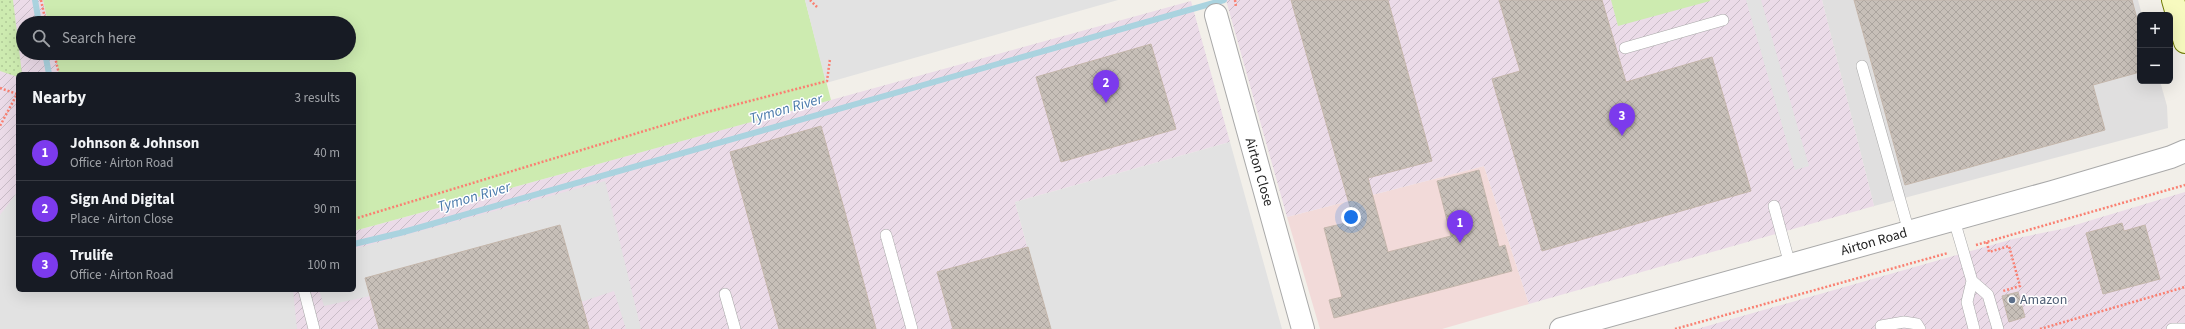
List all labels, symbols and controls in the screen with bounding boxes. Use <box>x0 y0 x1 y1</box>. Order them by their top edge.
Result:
map controls <box>2137 12 2173 84</box>
button: + <box>2137 12 2173 48</box>
search box <box>16 16 356 60</box>
icon: search <box>30 27 52 49</box>
text: Search here <box>62 28 136 49</box>
button: − <box>2137 48 2173 84</box>
pin: 2 <box>1093 70 1119 103</box>
text: Nearby <box>32 86 86 110</box>
water label: Tymon River <box>747 88 826 129</box>
text: 3 results <box>295 89 340 107</box>
pin: 3 <box>1609 103 1635 136</box>
text: Johnson & Johnson <box>70 133 199 154</box>
street label: Airton Close <box>1240 135 1278 209</box>
text: 1 <box>42 144 48 162</box>
text: 40 m <box>314 144 340 162</box>
text: Office · Airton Road <box>70 154 174 172</box>
water label: Tymon River <box>435 176 514 217</box>
text: Sign And Digital <box>70 189 174 210</box>
text: 2 <box>42 200 48 218</box>
text: 90 m <box>314 200 340 218</box>
your location <box>1341 207 1361 227</box>
text: Place · Airton Close <box>70 210 173 228</box>
pin: 1 <box>1447 210 1473 243</box>
street label: Airton Road <box>1838 223 1910 261</box>
text: Trulife <box>70 245 113 266</box>
text: 3 <box>42 256 48 274</box>
text: 100 m <box>307 256 340 274</box>
text: Office · Airton Road <box>70 266 174 284</box>
place label: Amazon <box>2020 290 2067 310</box>
marker: Amazon <box>2007 295 2017 305</box>

